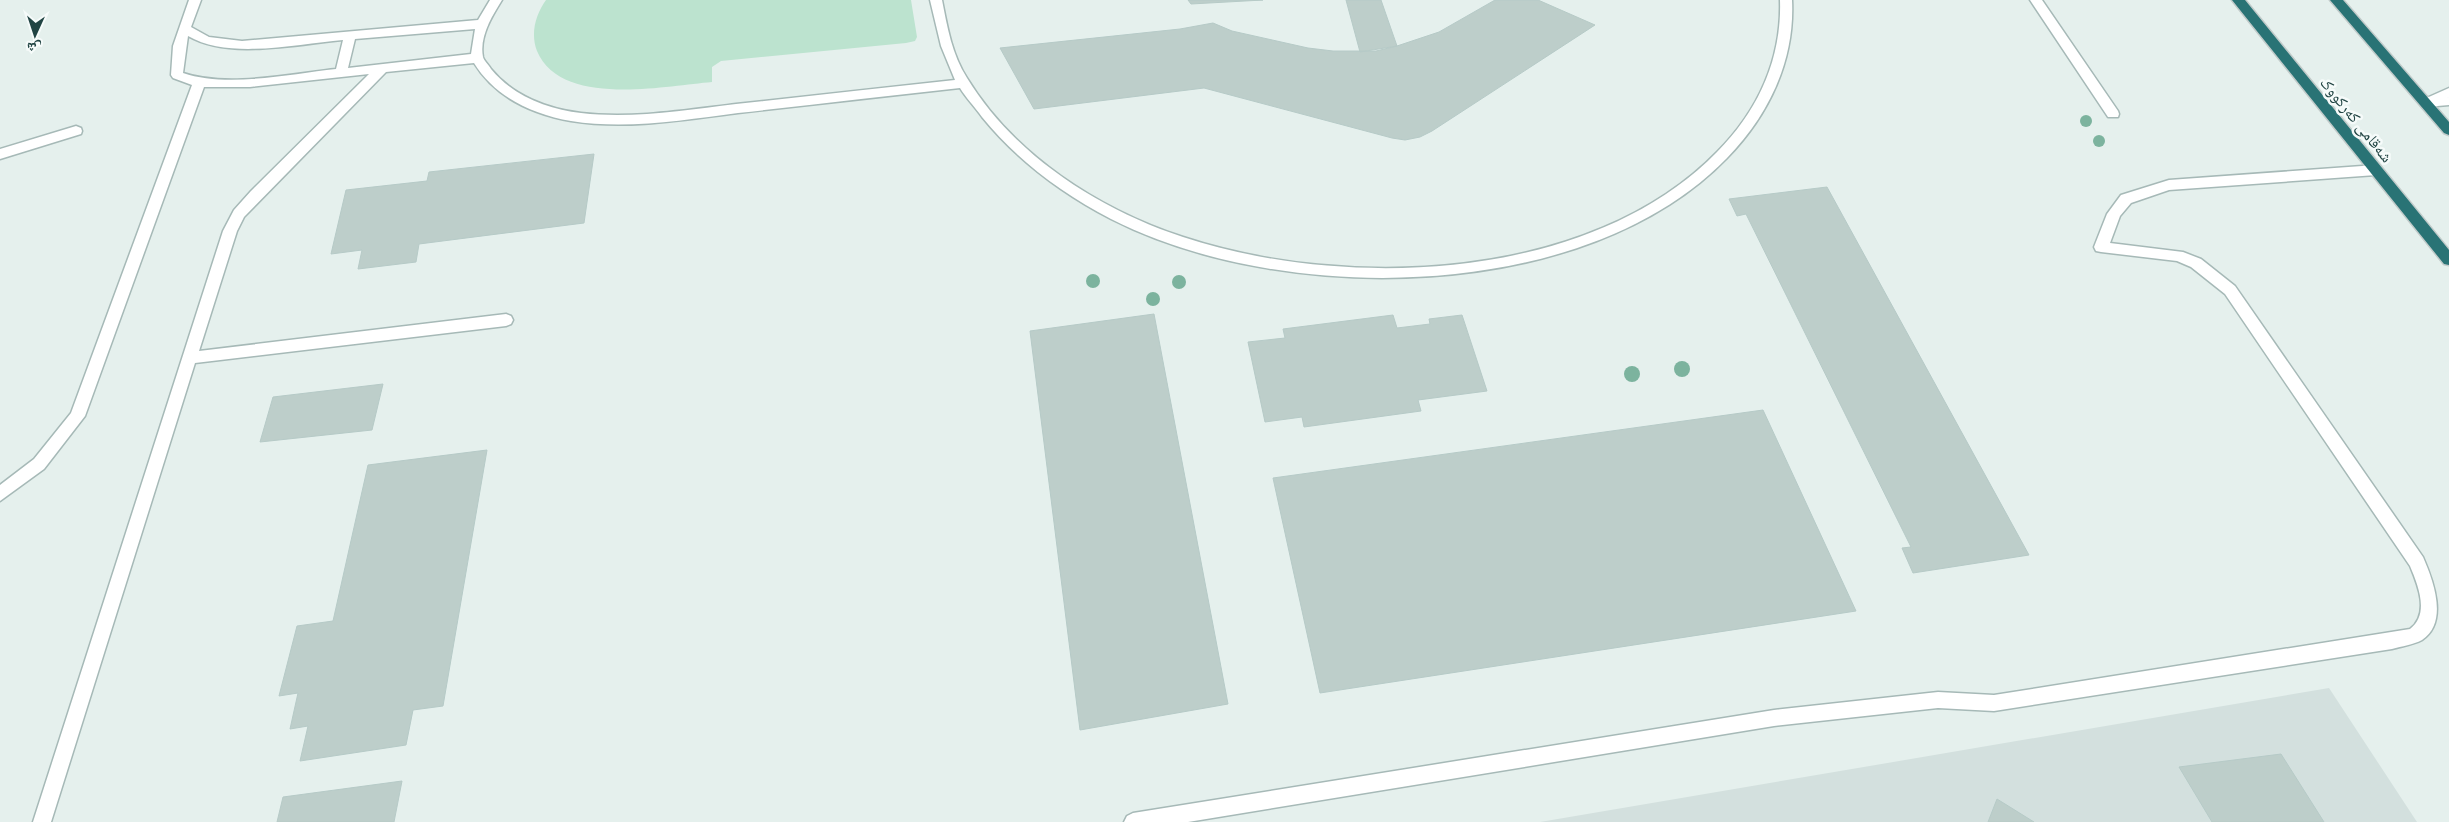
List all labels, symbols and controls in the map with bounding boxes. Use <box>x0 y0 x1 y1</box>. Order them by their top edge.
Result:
north arrow <box>10 10 60 60</box>
text: ش <box>26 38 42 57</box>
street label: شەقامی کەرکووک <box>2315 73 2397 167</box>

